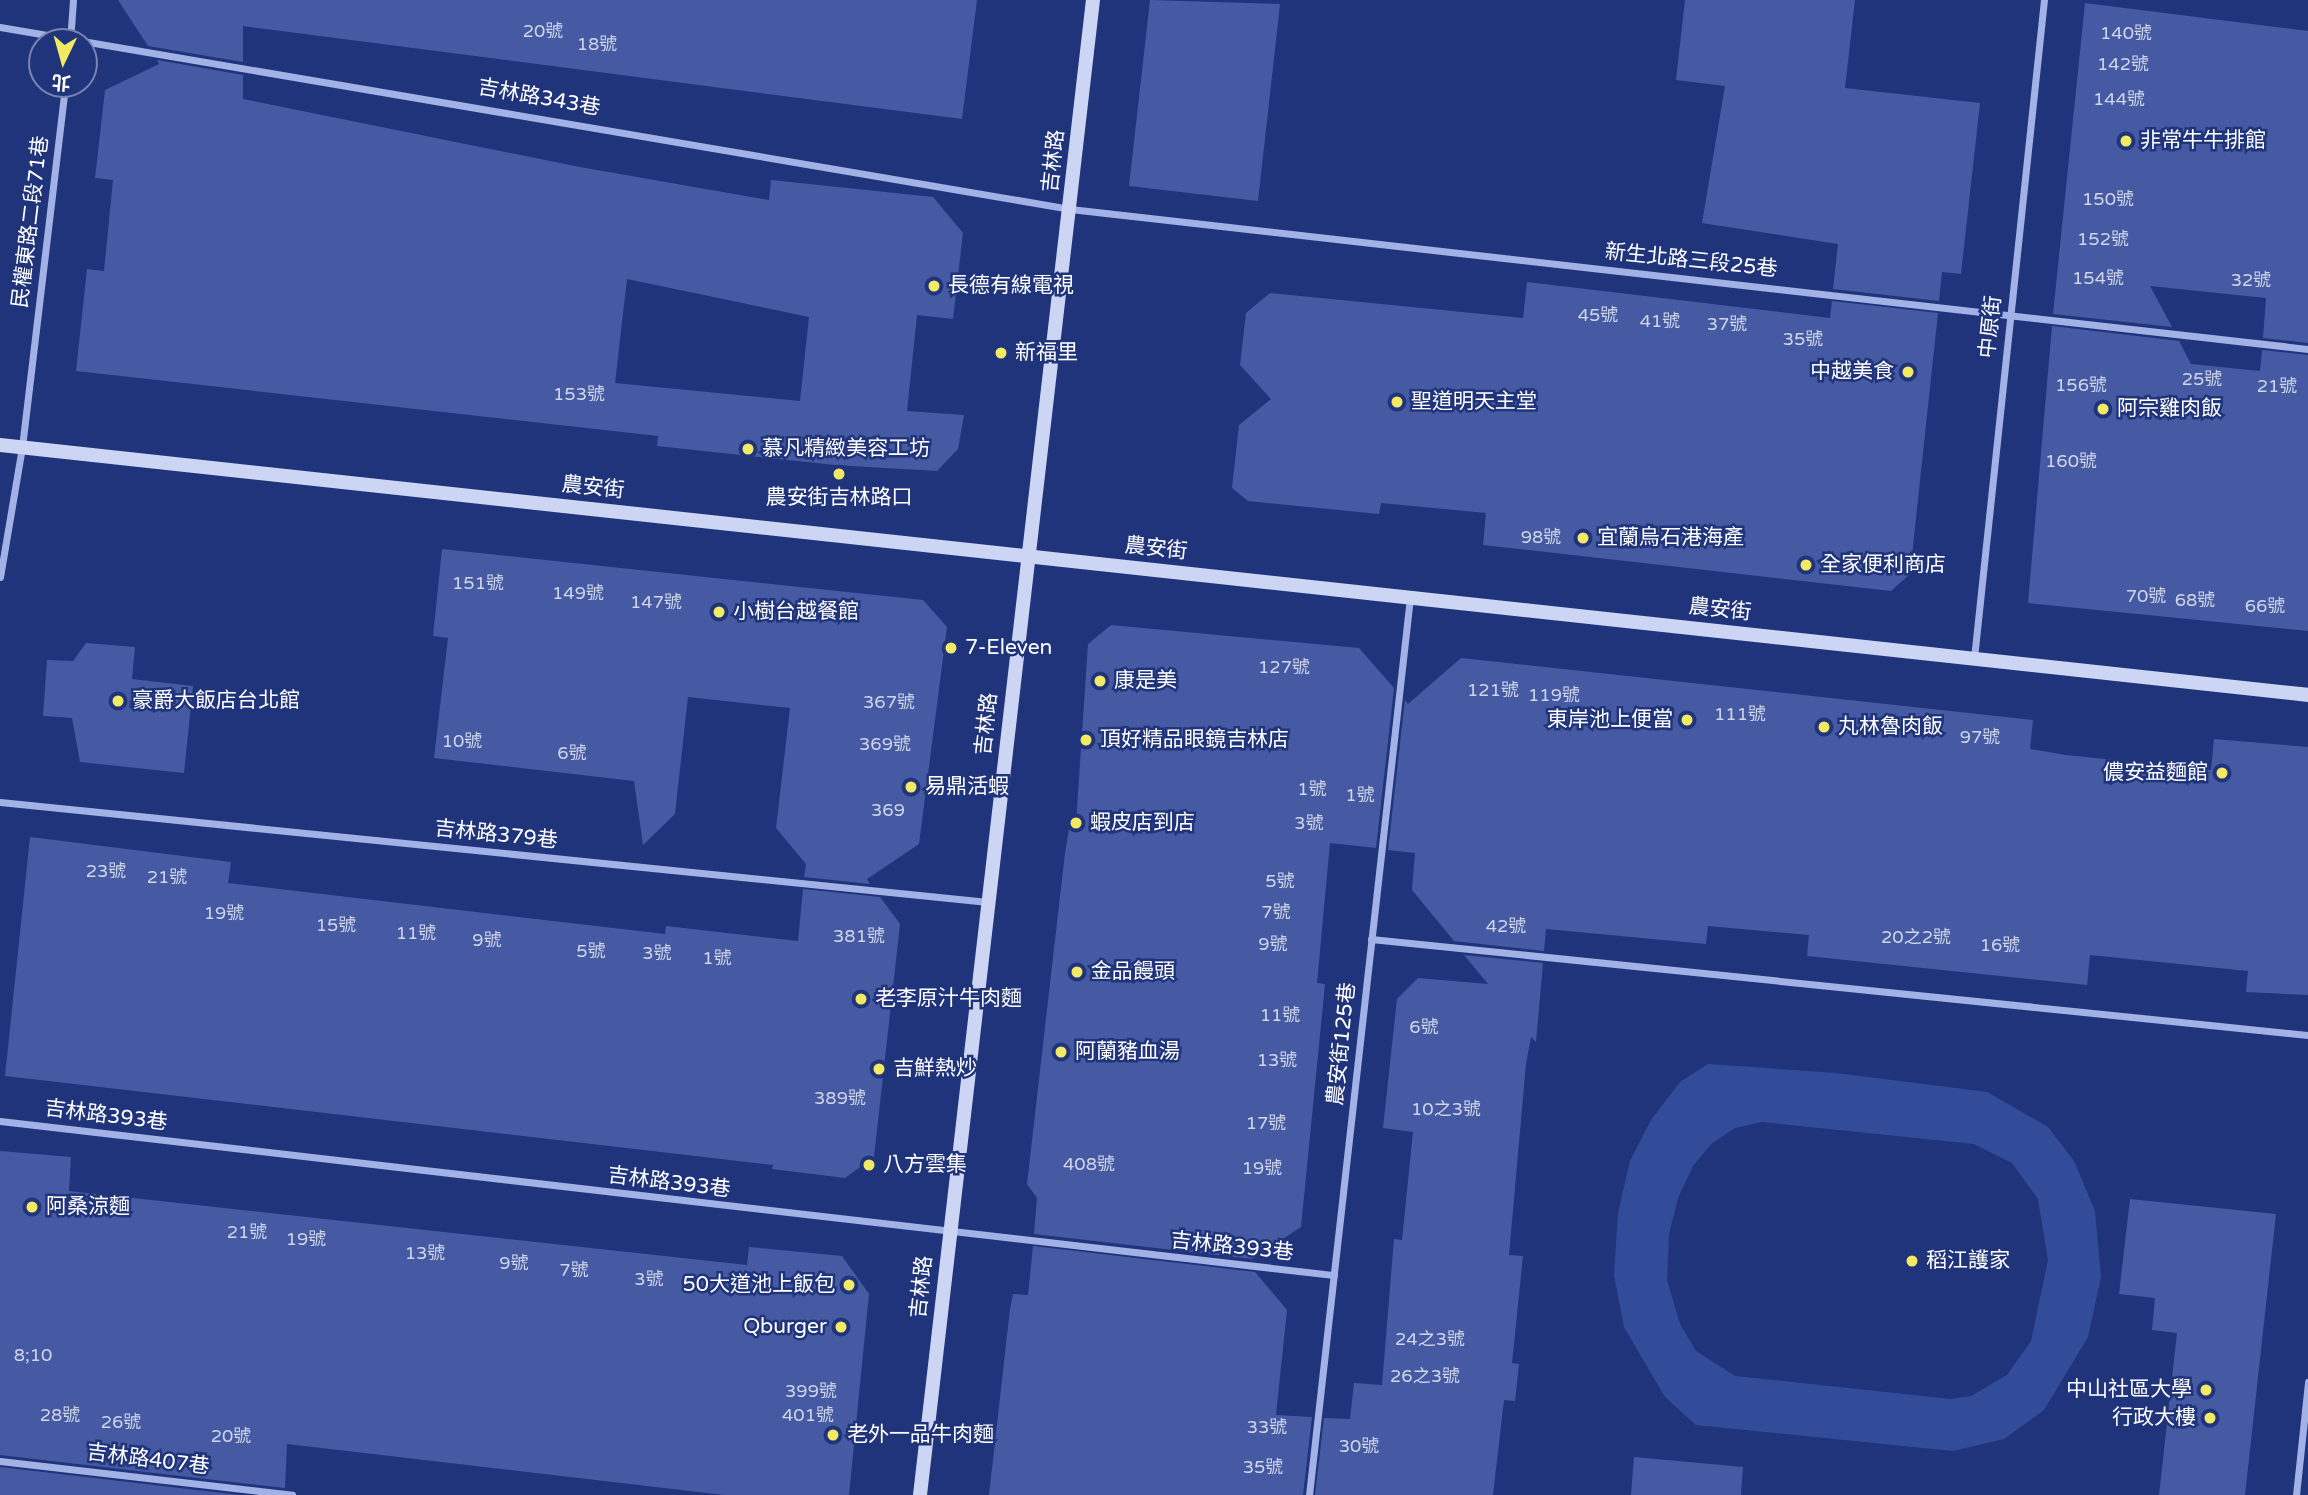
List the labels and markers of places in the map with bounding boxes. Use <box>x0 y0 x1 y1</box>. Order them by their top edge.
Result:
place label: 非常牛牛排館 <box>2140 128 2266 154</box>
marker: 非常牛牛排館 <box>2118 133 2134 149</box>
place label: 長德有線電視 <box>948 273 1074 299</box>
marker: 長德有線電視 <box>926 278 942 294</box>
place label: 新福里 <box>1015 340 1078 366</box>
marker: 新福里 <box>993 345 1009 361</box>
place label: 中越美食 <box>1810 359 1894 385</box>
marker: 中越美食 <box>1900 364 1916 380</box>
place label: 聖道明天主堂 <box>1411 389 1537 415</box>
marker: 聖道明天主堂 <box>1389 394 1405 410</box>
place label: 阿宗雞肉飯 <box>2117 396 2222 422</box>
marker: 阿宗雞肉飯 <box>2095 401 2111 417</box>
place label: 慕凡精緻美容工坊 <box>762 436 930 462</box>
marker: 慕凡精緻美容工坊 <box>740 441 756 457</box>
marker: 農安街吉林路口 <box>831 466 847 482</box>
place label: 農安街吉林路口 <box>766 485 912 511</box>
place label: 宜蘭烏石港海產 <box>1597 525 1744 551</box>
marker: 宜蘭烏石港海產 <box>1575 530 1591 546</box>
place label: 全家便利商店 <box>1820 552 1946 578</box>
marker: 全家便利商店 <box>1798 557 1814 573</box>
place label: 小樹台越餐館 <box>733 599 859 625</box>
marker: 小樹台越餐館 <box>711 604 727 620</box>
place label: 7-Eleven <box>965 635 1052 661</box>
marker: 7-Eleven <box>943 640 959 656</box>
place label: 康是美 <box>1114 668 1177 694</box>
marker: 康是美 <box>1092 673 1108 689</box>
place label: 豪爵大飯店台北館 <box>132 688 300 714</box>
marker: 豪爵大飯店台北館 <box>110 693 126 709</box>
place label: 東岸池上便當 <box>1547 707 1673 733</box>
marker: 東岸池上便當 <box>1679 712 1695 728</box>
place label: 丸林魯肉飯 <box>1838 714 1943 740</box>
marker: 丸林魯肉飯 <box>1816 719 1832 735</box>
place label: 頂好精品眼鏡吉林店 <box>1100 727 1289 753</box>
marker: 頂好精品眼鏡吉林店 <box>1078 732 1094 748</box>
place label: 儂安益麵館 <box>2103 760 2208 786</box>
marker: 儂安益麵館 <box>2214 765 2230 781</box>
place label: 易鼎活蝦 <box>925 774 1009 800</box>
marker: 易鼎活蝦 <box>903 779 919 795</box>
place label: 蝦皮店到店 <box>1090 810 1195 836</box>
marker: 蝦皮店到店 <box>1068 815 1084 831</box>
place label: 金品饅頭 <box>1091 959 1175 985</box>
marker: 金品饅頭 <box>1069 964 1085 980</box>
place label: 老李原汁牛肉麵 <box>875 986 1022 1012</box>
marker: 老李原汁牛肉麵 <box>853 991 869 1007</box>
place label: 阿蘭豬血湯 <box>1075 1039 1180 1065</box>
marker: 阿蘭豬血湯 <box>1053 1044 1069 1060</box>
place label: 吉鮮熱炒 <box>893 1056 977 1082</box>
marker: 吉鮮熱炒 <box>871 1061 887 1077</box>
place label: 八方雲集 <box>883 1152 967 1178</box>
marker: 八方雲集 <box>861 1157 877 1173</box>
place label: 阿桑涼麵 <box>46 1194 130 1220</box>
marker: 阿桑涼麵 <box>24 1199 40 1215</box>
place label: 稻江護家 <box>1926 1248 2010 1274</box>
marker: 稻江護家 <box>1904 1253 1920 1269</box>
place label: 50大道池上飯包 <box>683 1272 835 1298</box>
marker: 50大道池上飯包 <box>841 1277 857 1293</box>
place label: Qburger <box>743 1314 827 1340</box>
marker: Qburger <box>833 1319 849 1335</box>
place label: 中山社區大學 <box>2066 1377 2192 1403</box>
marker: 中山社區大學 <box>2198 1382 2214 1398</box>
place label: 行政大樓 <box>2112 1405 2196 1431</box>
marker: 行政大樓 <box>2202 1410 2218 1426</box>
place label: 老外一品牛肉麵 <box>847 1422 994 1448</box>
marker: 老外一品牛肉麵 <box>825 1427 841 1443</box>

